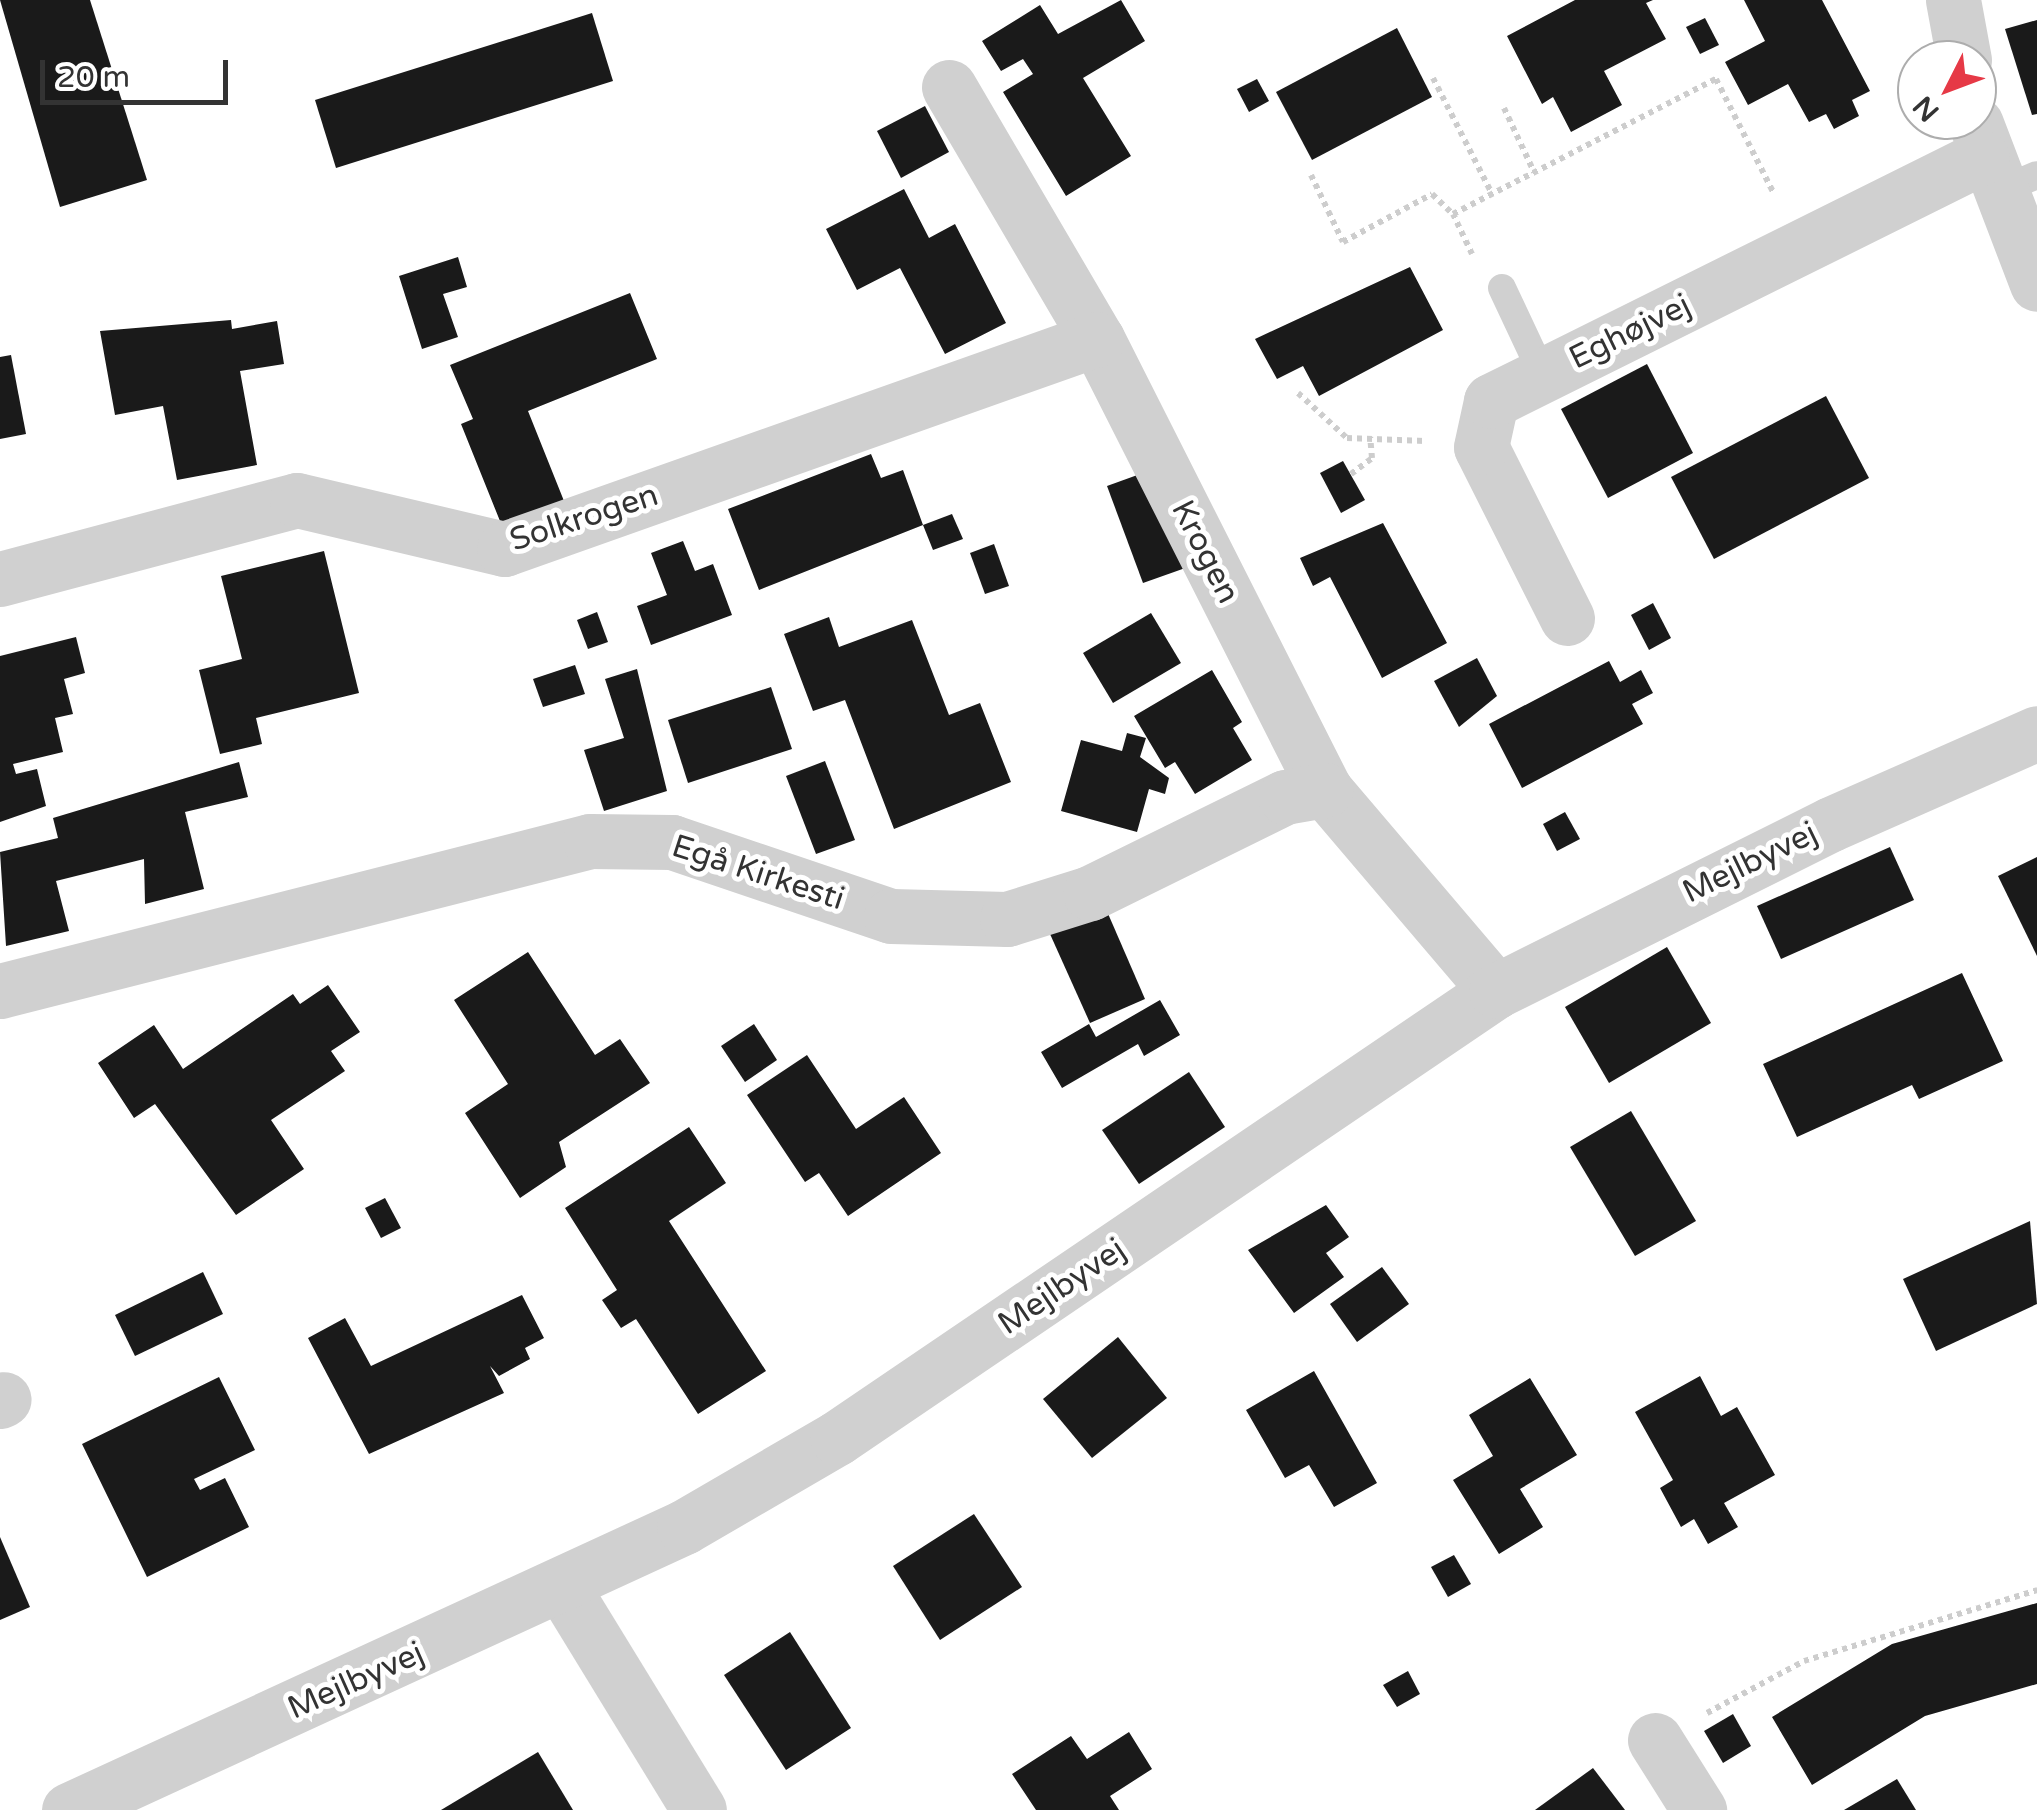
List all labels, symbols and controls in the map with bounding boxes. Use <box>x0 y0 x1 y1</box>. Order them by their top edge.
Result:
scale bar <box>45 40 232 102</box>
north arrow <box>1897 40 1997 140</box>
text: 20 m <box>57 59 130 96</box>
text: N <box>1906 89 1946 128</box>
street label: Eghøjvej <box>1563 286 1697 378</box>
street label: Solkrogen <box>505 476 663 560</box>
street label: Krogen <box>1163 494 1247 610</box>
street label: Mejlbyvej <box>1677 814 1823 912</box>
street label: Egå Kirkesti <box>667 827 849 919</box>
street label: Mejlbyvej <box>991 1231 1133 1343</box>
street label: Mejlbyvej <box>282 1634 430 1728</box>

